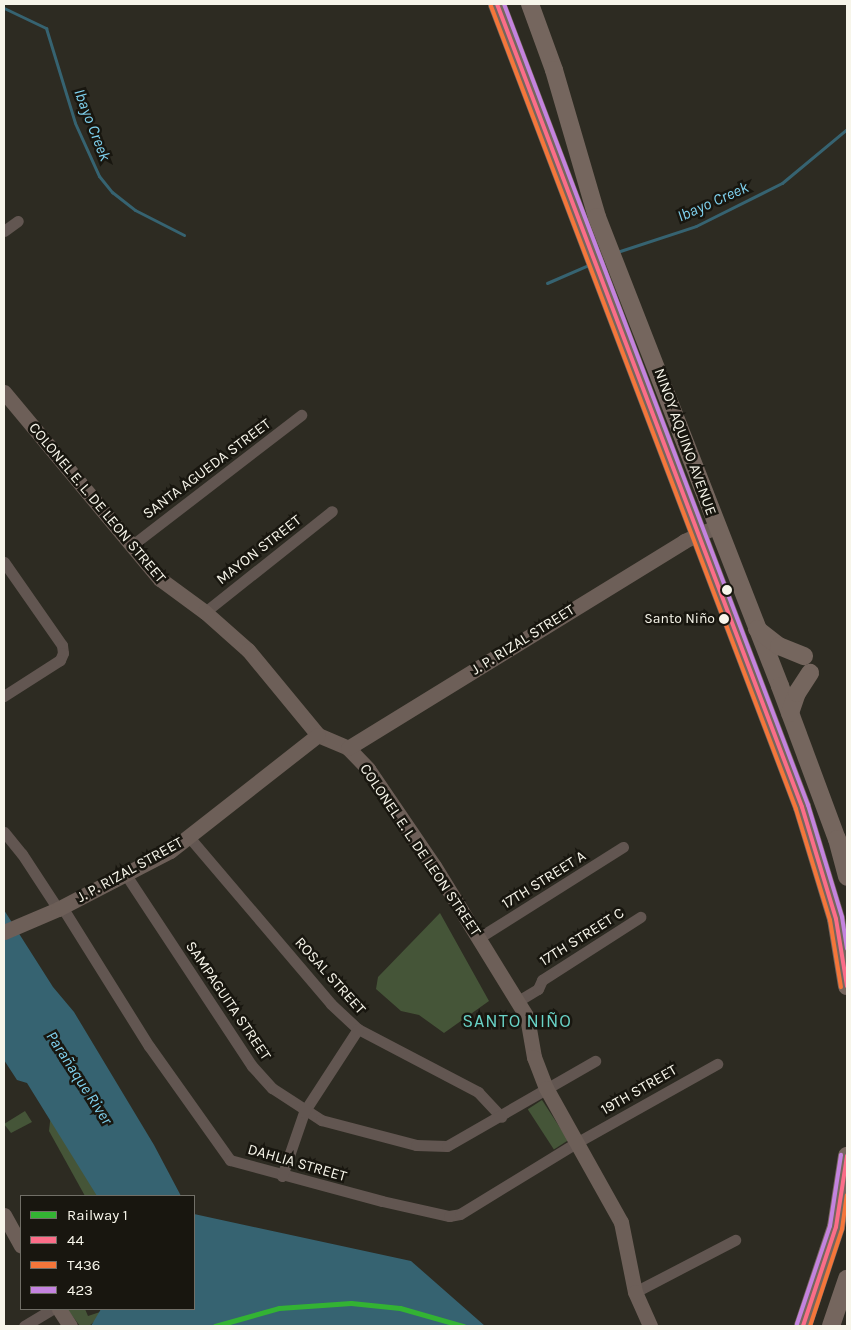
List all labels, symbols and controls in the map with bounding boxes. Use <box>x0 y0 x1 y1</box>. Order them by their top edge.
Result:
water label: Ibayo Creek <box>69 86 115 164</box>
water label: Ibayo Creek <box>674 178 752 226</box>
street label: NINOY AQUINO AVENUE <box>650 366 720 518</box>
street label: SANTA AGUEDA STREET <box>139 415 275 523</box>
street label: COLONEL E. L. DE LEON STREET <box>25 419 169 587</box>
street label: MAYON STREET <box>213 511 305 589</box>
unlabelled marker <box>722 585 732 595</box>
street label: J. P. RIZAL STREET <box>468 601 578 679</box>
place label: Santo Niño <box>644 611 715 627</box>
marker: Santo Niño <box>719 614 729 624</box>
street label: COLONEL E. L. DE LEON STREET <box>356 761 484 939</box>
street label: J. P. RIZAL STREET <box>74 833 186 907</box>
street label: 17TH STREET A <box>499 847 589 913</box>
street label: 17TH STREET C <box>537 904 627 970</box>
street label: ROSAL STREET <box>291 934 369 1018</box>
street label: SAMPAGUITA STREET <box>182 938 274 1064</box>
district label: SANTO NIÑO <box>461 1010 573 1032</box>
water label: Parañaque River <box>42 1028 116 1128</box>
street label: 19TH STREET <box>598 1061 680 1119</box>
street label: DAHLIA STREET <box>245 1140 349 1186</box>
legend <box>20 1195 195 1310</box>
text: Railway 1 <box>67 1206 128 1224</box>
text: 44 <box>67 1231 84 1249</box>
text: T436 <box>67 1256 100 1274</box>
text: 423 <box>67 1281 93 1299</box>

